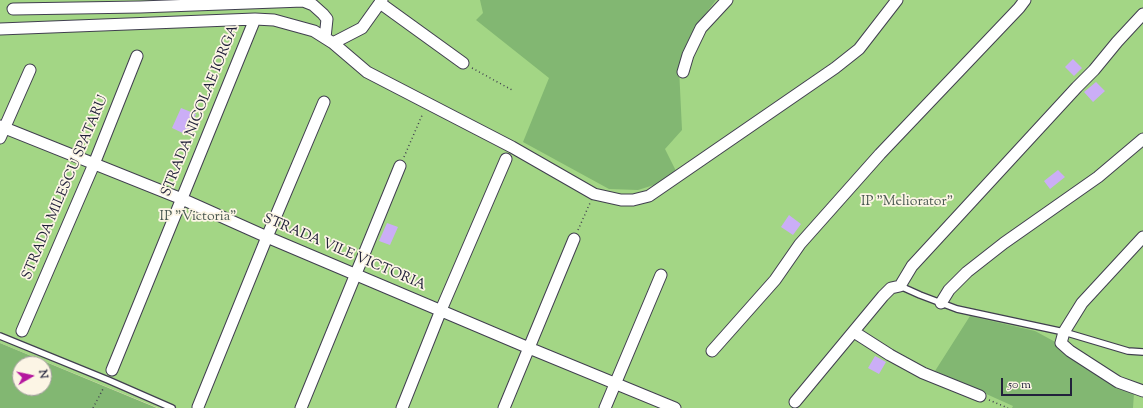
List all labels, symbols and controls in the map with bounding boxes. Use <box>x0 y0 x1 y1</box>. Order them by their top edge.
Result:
street label: STRADA NICOLAE IORGA <box>159 23 243 199</box>
street label: STRADA MILESCU SPATARU <box>19 93 113 283</box>
park label: IP "Meliorator" <box>861 195 953 211</box>
park label: IP "Victoria" <box>160 210 236 226</box>
street label: STRADA VILE VICTORIA <box>260 211 428 295</box>
north arrow <box>12 356 52 396</box>
text: N <box>34 369 51 380</box>
scale bar <box>1003 370 1074 396</box>
text: 50 m <box>1008 376 1031 394</box>

